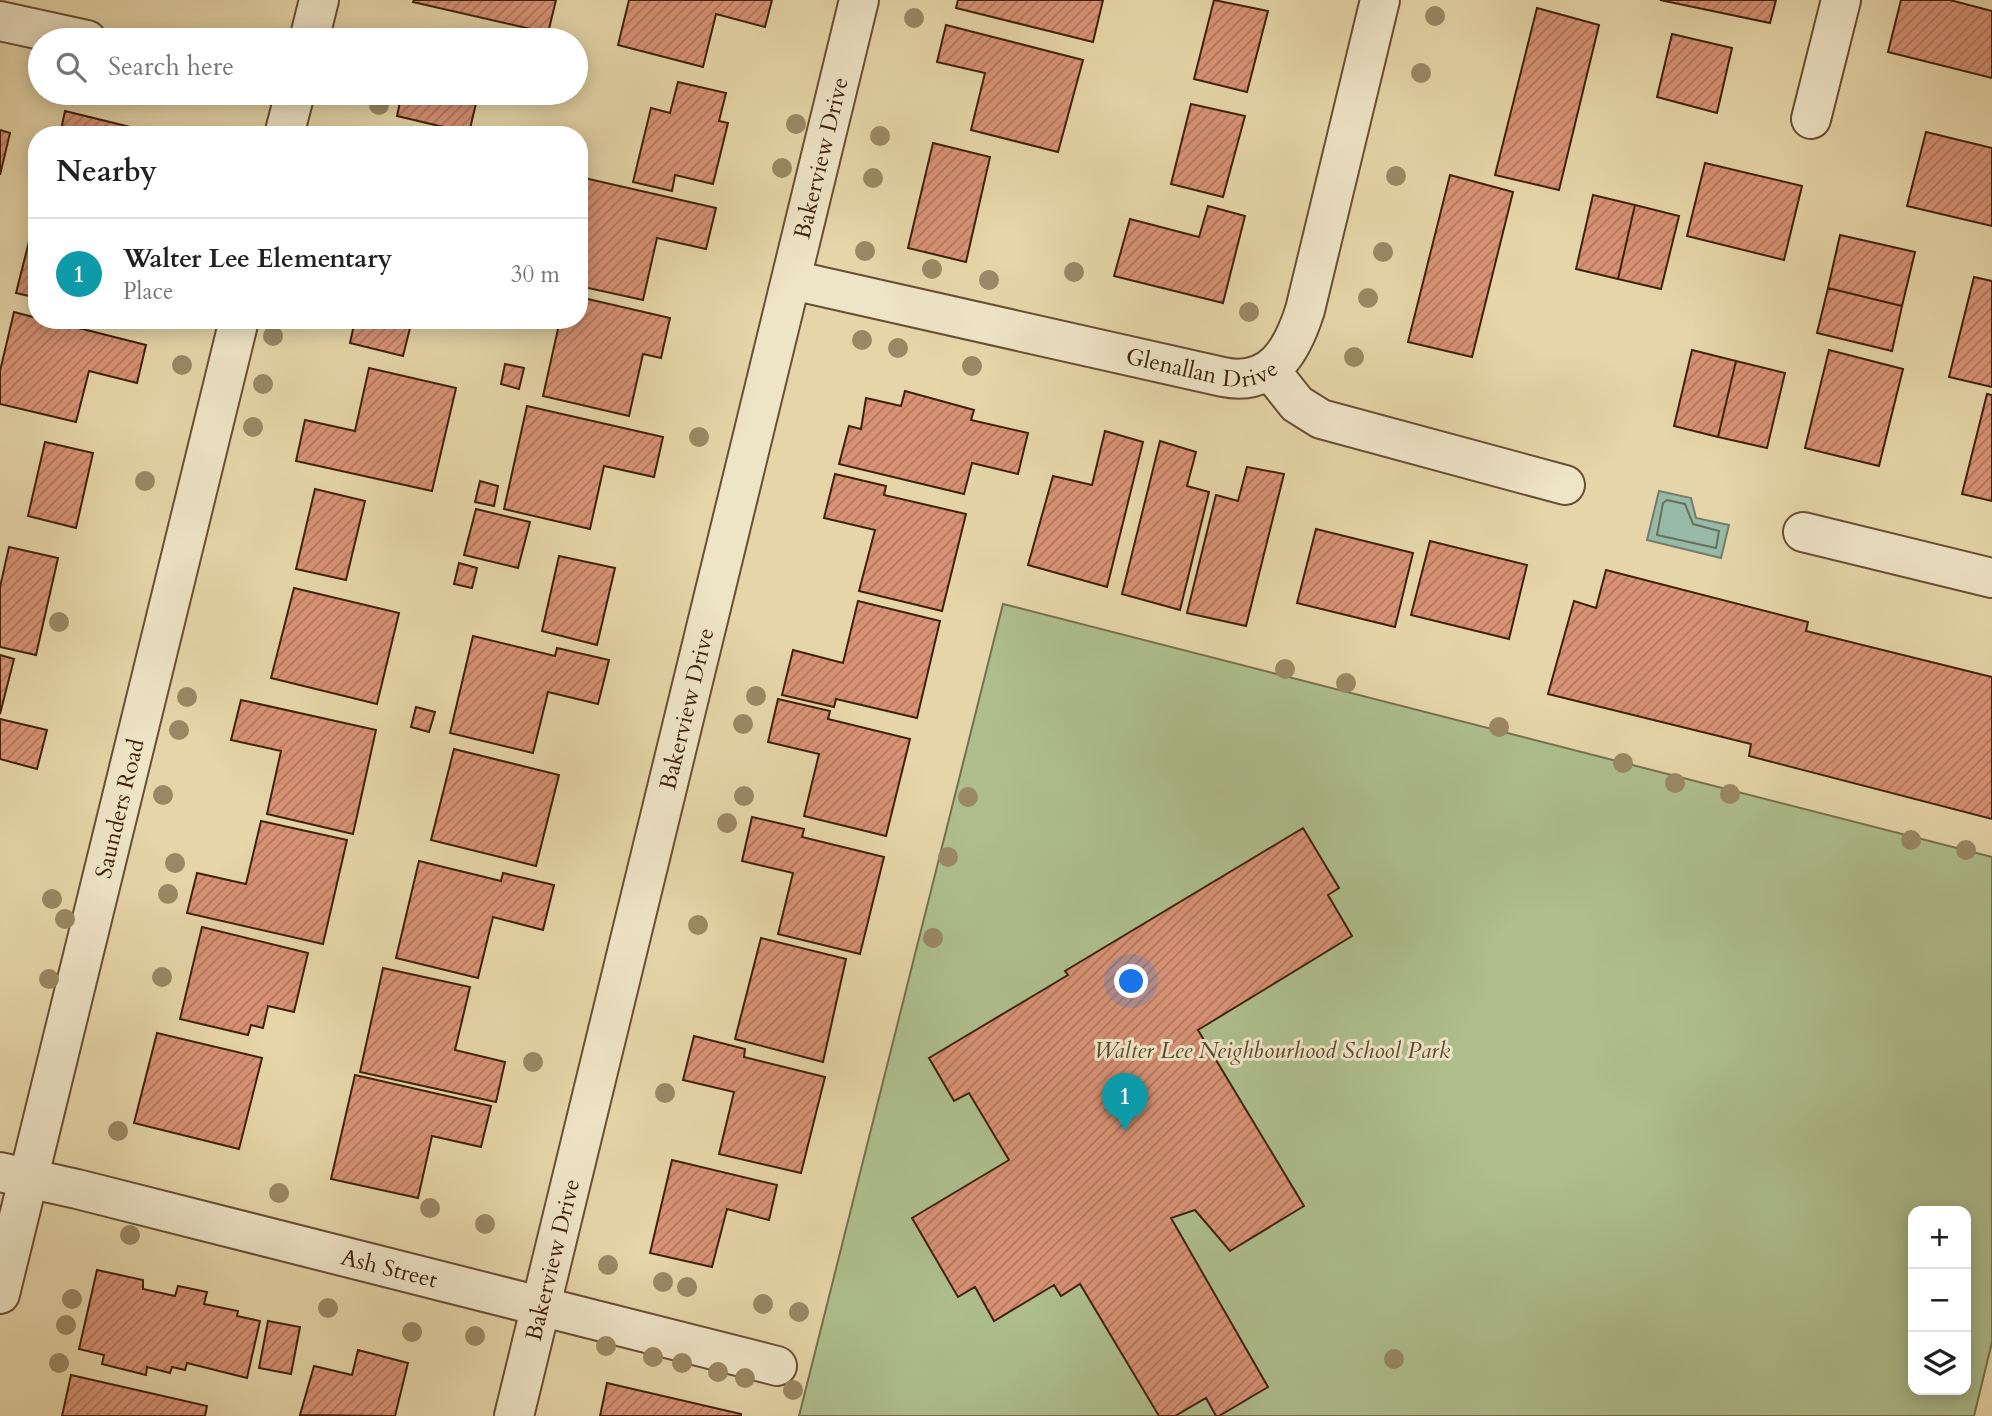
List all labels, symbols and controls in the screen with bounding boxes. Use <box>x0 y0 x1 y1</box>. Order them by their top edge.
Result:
search box <box>28 28 588 105</box>
icon: search <box>52 48 90 86</box>
text: Search here <box>108 49 234 84</box>
street label: Bakerview Drive <box>786 74 855 242</box>
text: Nearby <box>56 151 157 192</box>
text: Walter Lee Elementary <box>123 241 392 276</box>
text: 1 <box>73 259 85 290</box>
text: 30 m <box>511 259 560 290</box>
text: Place <box>123 276 173 307</box>
street label: Glenallan Drive <box>1123 340 1284 395</box>
street label: Bakerview Drive <box>652 625 721 793</box>
street label: Saunders Road <box>87 735 151 881</box>
your location <box>1114 964 1148 998</box>
park label: Walter Lee Neighbourhood School Park <box>1094 1035 1451 1066</box>
pin: 1 <box>1102 1073 1148 1131</box>
street label: Bakerview Drive <box>517 1175 587 1344</box>
map controls <box>1908 1206 1971 1395</box>
button: + <box>1908 1206 1971 1269</box>
street label: Ash Street <box>338 1241 441 1295</box>
button: − <box>1908 1269 1971 1332</box>
button: layers <box>1908 1332 1971 1395</box>

